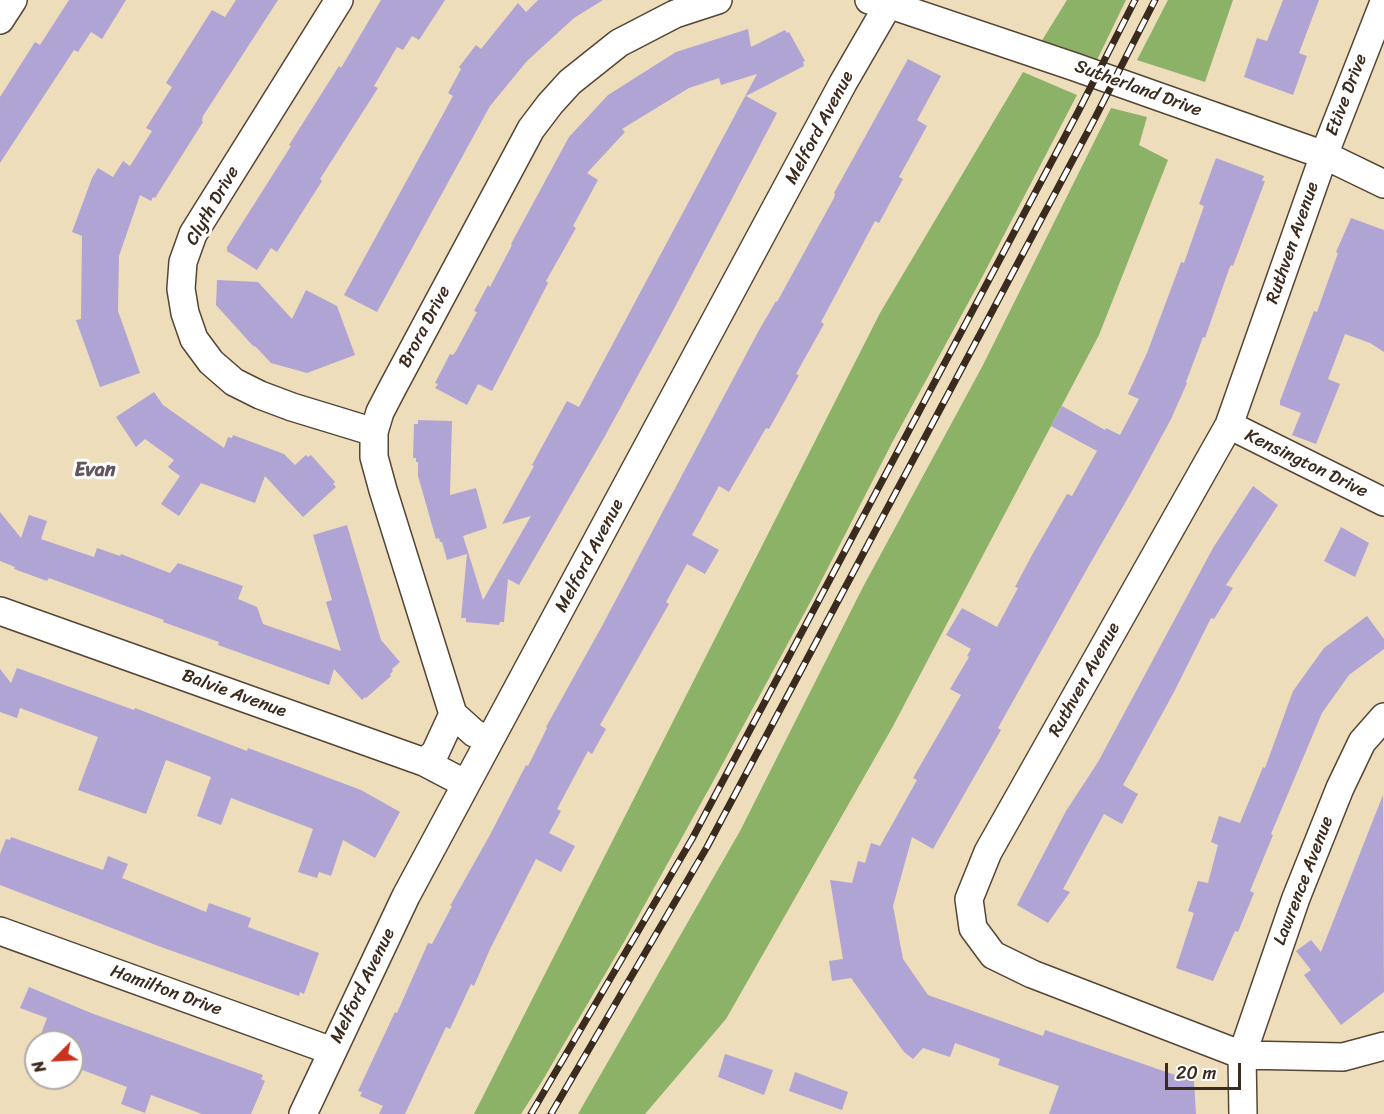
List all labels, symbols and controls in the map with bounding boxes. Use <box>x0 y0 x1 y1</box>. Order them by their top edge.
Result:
street label: Etive Drive <box>1322 51 1372 139</box>
street label: Sutherland Drive <box>1072 56 1204 122</box>
street label: Melford Avenue <box>781 68 859 188</box>
street label: Clyth Drive <box>182 163 244 249</box>
street label: Ruthven Avenue <box>1262 179 1324 307</box>
street label: Brora Drive <box>394 282 456 372</box>
street label: Kensington Drive <box>1241 425 1371 503</box>
district label: Evan <box>74 459 116 483</box>
street label: Melford Avenue <box>551 496 629 616</box>
street label: Ruthven Avenue <box>1045 619 1125 741</box>
street label: Balvie Avenue <box>179 665 289 723</box>
street label: Lawrence Avenue <box>1270 814 1338 948</box>
street label: Melford Avenue <box>326 925 400 1047</box>
street label: Hamilton Drive <box>107 961 225 1021</box>
north arrow <box>24 1030 84 1090</box>
scale bar <box>1168 1051 1244 1089</box>
text: N <box>23 1056 54 1078</box>
text: 20 m <box>1176 1057 1216 1089</box>

